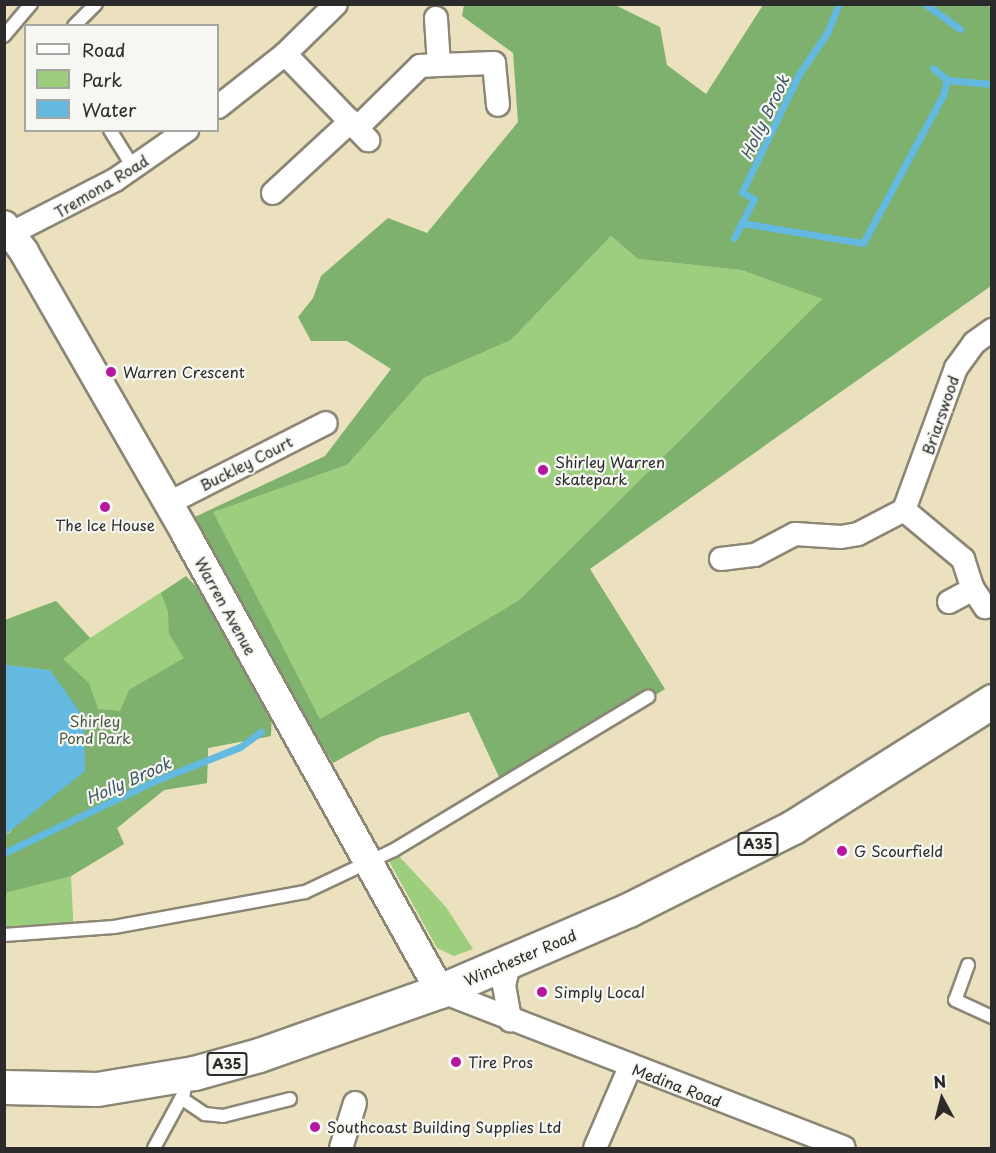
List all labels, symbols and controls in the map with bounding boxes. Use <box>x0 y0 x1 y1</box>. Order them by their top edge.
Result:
legend <box>24 24 219 132</box>
text: Road <box>82 36 126 63</box>
text: Park <box>82 66 122 93</box>
water label: Holly Brook <box>735 72 793 162</box>
text: Water <box>82 96 136 123</box>
street label: Tremona Road <box>51 151 151 221</box>
place label: Warren Crescent <box>123 363 245 381</box>
marker: Warren Crescent <box>104 365 118 379</box>
street label: Briarswood <box>918 373 962 457</box>
street label: Buckley Court <box>196 432 296 494</box>
place label: Shirley Warren skatepark <box>555 452 665 487</box>
marker: Shirley Warren skatepark <box>536 463 550 477</box>
marker: The Ice House <box>98 500 112 514</box>
place label: The Ice House <box>55 516 155 534</box>
street label: Warren Avenue <box>191 554 261 658</box>
park label: Shirley Pond Park <box>58 711 132 746</box>
water label: Holly Brook <box>82 753 174 807</box>
road number: A35 <box>737 833 779 855</box>
place label: G Scourfield <box>854 842 943 860</box>
marker: G Scourfield <box>835 844 849 858</box>
street label: Winchester Road <box>460 925 580 989</box>
place label: Simply Local <box>554 983 645 1001</box>
marker: Simply Local <box>535 985 549 999</box>
road number: A35 <box>206 1053 248 1075</box>
place label: Tire Pros <box>468 1053 533 1071</box>
marker: Tire Pros <box>449 1055 463 1069</box>
street label: Medina Road <box>630 1060 724 1110</box>
text: N <box>932 1068 948 1094</box>
north arrow <box>912 1069 972 1129</box>
place label: Southcoast Building Supplies Ltd <box>327 1118 562 1136</box>
marker: Southcoast Building Supplies Ltd <box>308 1120 322 1134</box>

